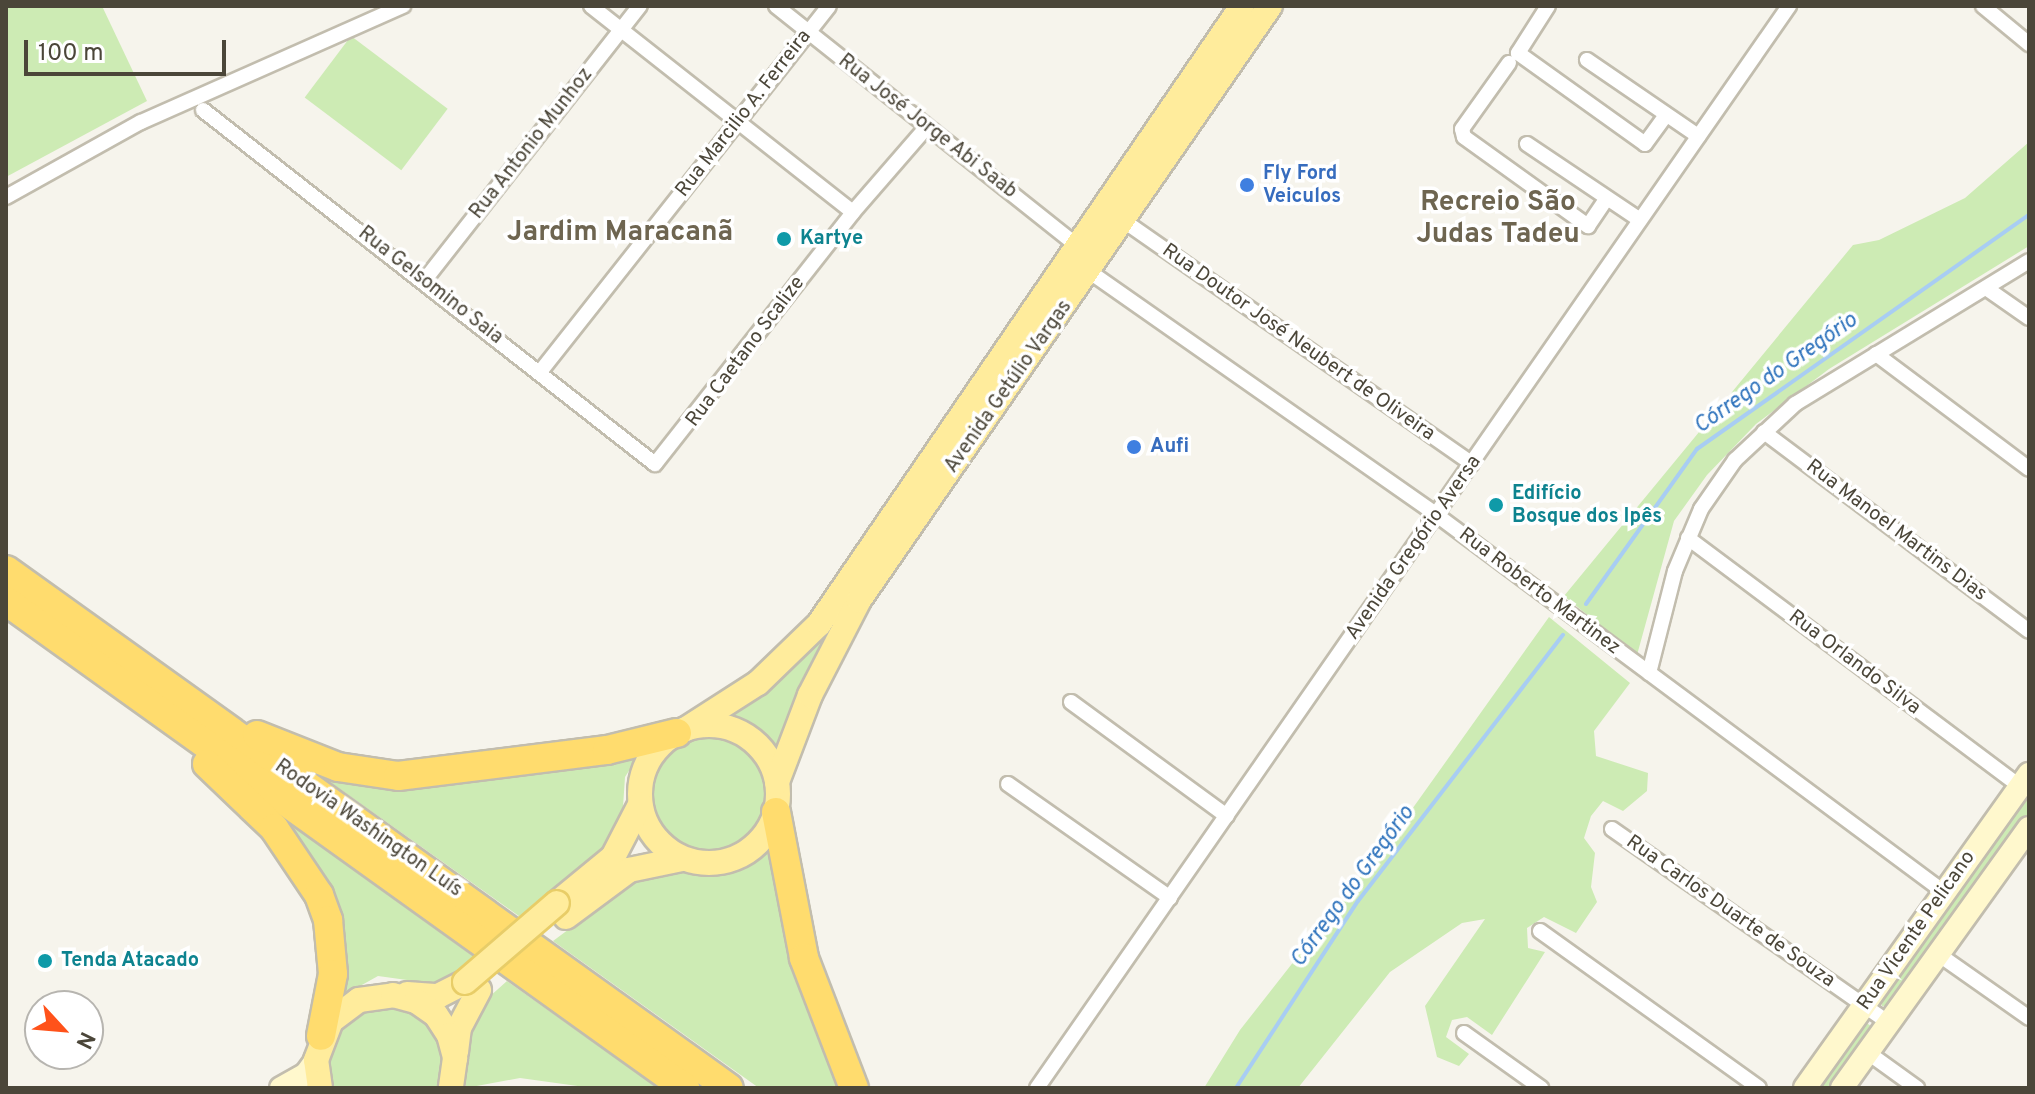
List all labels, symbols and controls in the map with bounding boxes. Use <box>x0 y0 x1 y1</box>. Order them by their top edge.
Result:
scale bar <box>28 24 230 74</box>
street label: Rua Marcilio A. Ferreira <box>671 25 817 203</box>
text: 100 m <box>38 39 104 69</box>
street label: Rua José Jorge Abi Saab <box>833 50 1021 204</box>
street label: Rua Antonio Munhoz <box>465 63 599 225</box>
place label: Fly Ford Veiculos <box>1263 162 1341 209</box>
marker: Fly Ford Veiculos <box>1238 176 1256 194</box>
district label: Recreio São Judas Tadeu <box>1416 186 1580 252</box>
district label: Jardim Maracanã <box>507 216 733 250</box>
street label: Rua Gelsomino Saia <box>353 222 507 350</box>
place label: Kartye <box>800 227 863 251</box>
marker: Kartye <box>775 230 793 248</box>
street label: Rua Doutor José Neubert de Oliveira <box>1157 239 1439 447</box>
street label: Rua Caetano Scalize <box>682 272 810 432</box>
street label: Avenida Getúlio Vargas <box>940 296 1078 478</box>
water label: Córrego do Gregório <box>1689 308 1863 440</box>
place label: Aufi <box>1150 435 1189 459</box>
marker: Aufi <box>1125 438 1143 456</box>
street label: Avenida Gregório Aversa <box>1341 451 1487 645</box>
street label: Rua Manoel Martins Dias <box>1801 455 1991 607</box>
place label: Edifício Bosque dos Ipês <box>1512 482 1662 529</box>
marker: Edifício Bosque dos Ipês <box>1487 496 1505 514</box>
street label: Rua Roberto Martinez <box>1453 523 1625 661</box>
street label: Rua Orlando Silva <box>1783 605 1925 721</box>
street label: Rodovia Washington Luís <box>269 755 467 903</box>
water label: Córrego do Gregório <box>1286 801 1420 973</box>
street label: Rua Carlos Duarte de Souza <box>1621 831 1839 993</box>
street label: Rua Vicente Pelicano <box>1853 846 1981 1016</box>
place label: Tenda Atacado <box>61 949 200 973</box>
marker: Tenda Atacado <box>36 952 54 970</box>
north arrow <box>24 990 104 1070</box>
text: N <box>69 1027 100 1053</box>

